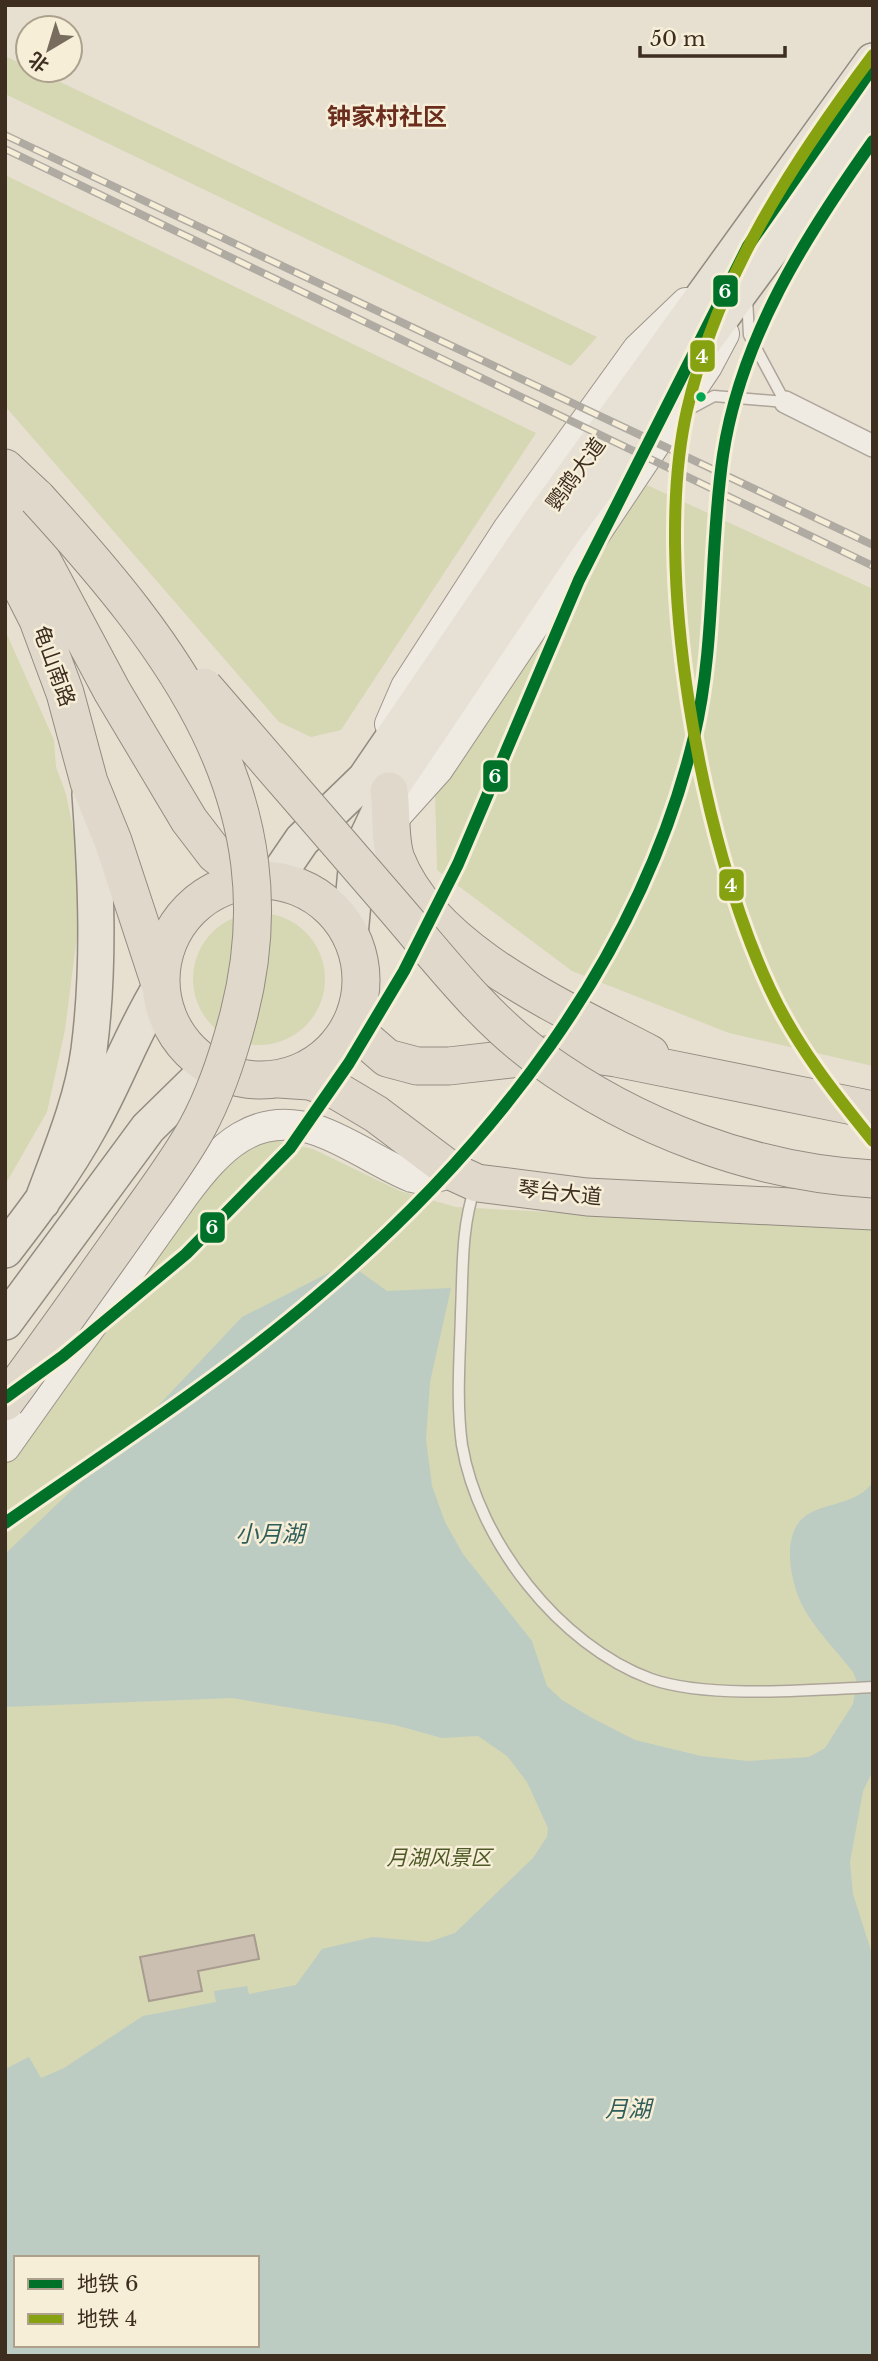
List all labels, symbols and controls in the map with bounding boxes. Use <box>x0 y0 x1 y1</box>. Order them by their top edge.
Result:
north arrow <box>14 14 84 84</box>
scale bar <box>640 14 785 58</box>
text: 50 m <box>650 26 706 52</box>
text: 北 <box>24 47 53 77</box>
district label: 钟家村社区 <box>327 102 447 131</box>
line badge: 6 <box>712 274 739 308</box>
text: 6 <box>719 280 731 303</box>
line badge: 4 <box>689 339 716 373</box>
text: 4 <box>696 345 708 368</box>
unlabelled marker <box>694 390 708 404</box>
street label: 鹦鹉大道 <box>541 432 611 516</box>
street label: 龟山南路 <box>27 622 81 710</box>
line badge: 6 <box>482 759 509 793</box>
text: 6 <box>489 765 501 788</box>
line badge: 4 <box>718 868 745 902</box>
text: 4 <box>725 874 737 897</box>
street label: 琴台大道 <box>517 1176 603 1210</box>
line badge: 6 <box>199 1211 226 1244</box>
text: 6 <box>206 1216 218 1239</box>
water label: 小月湖 <box>236 1520 308 1548</box>
park label: 月湖风景区 <box>387 1845 494 1871</box>
water label: 月湖 <box>605 2095 654 2123</box>
legend <box>14 2256 259 2347</box>
text: 地铁 6 <box>77 2271 139 2297</box>
text: 地铁 4 <box>77 2306 137 2332</box>

